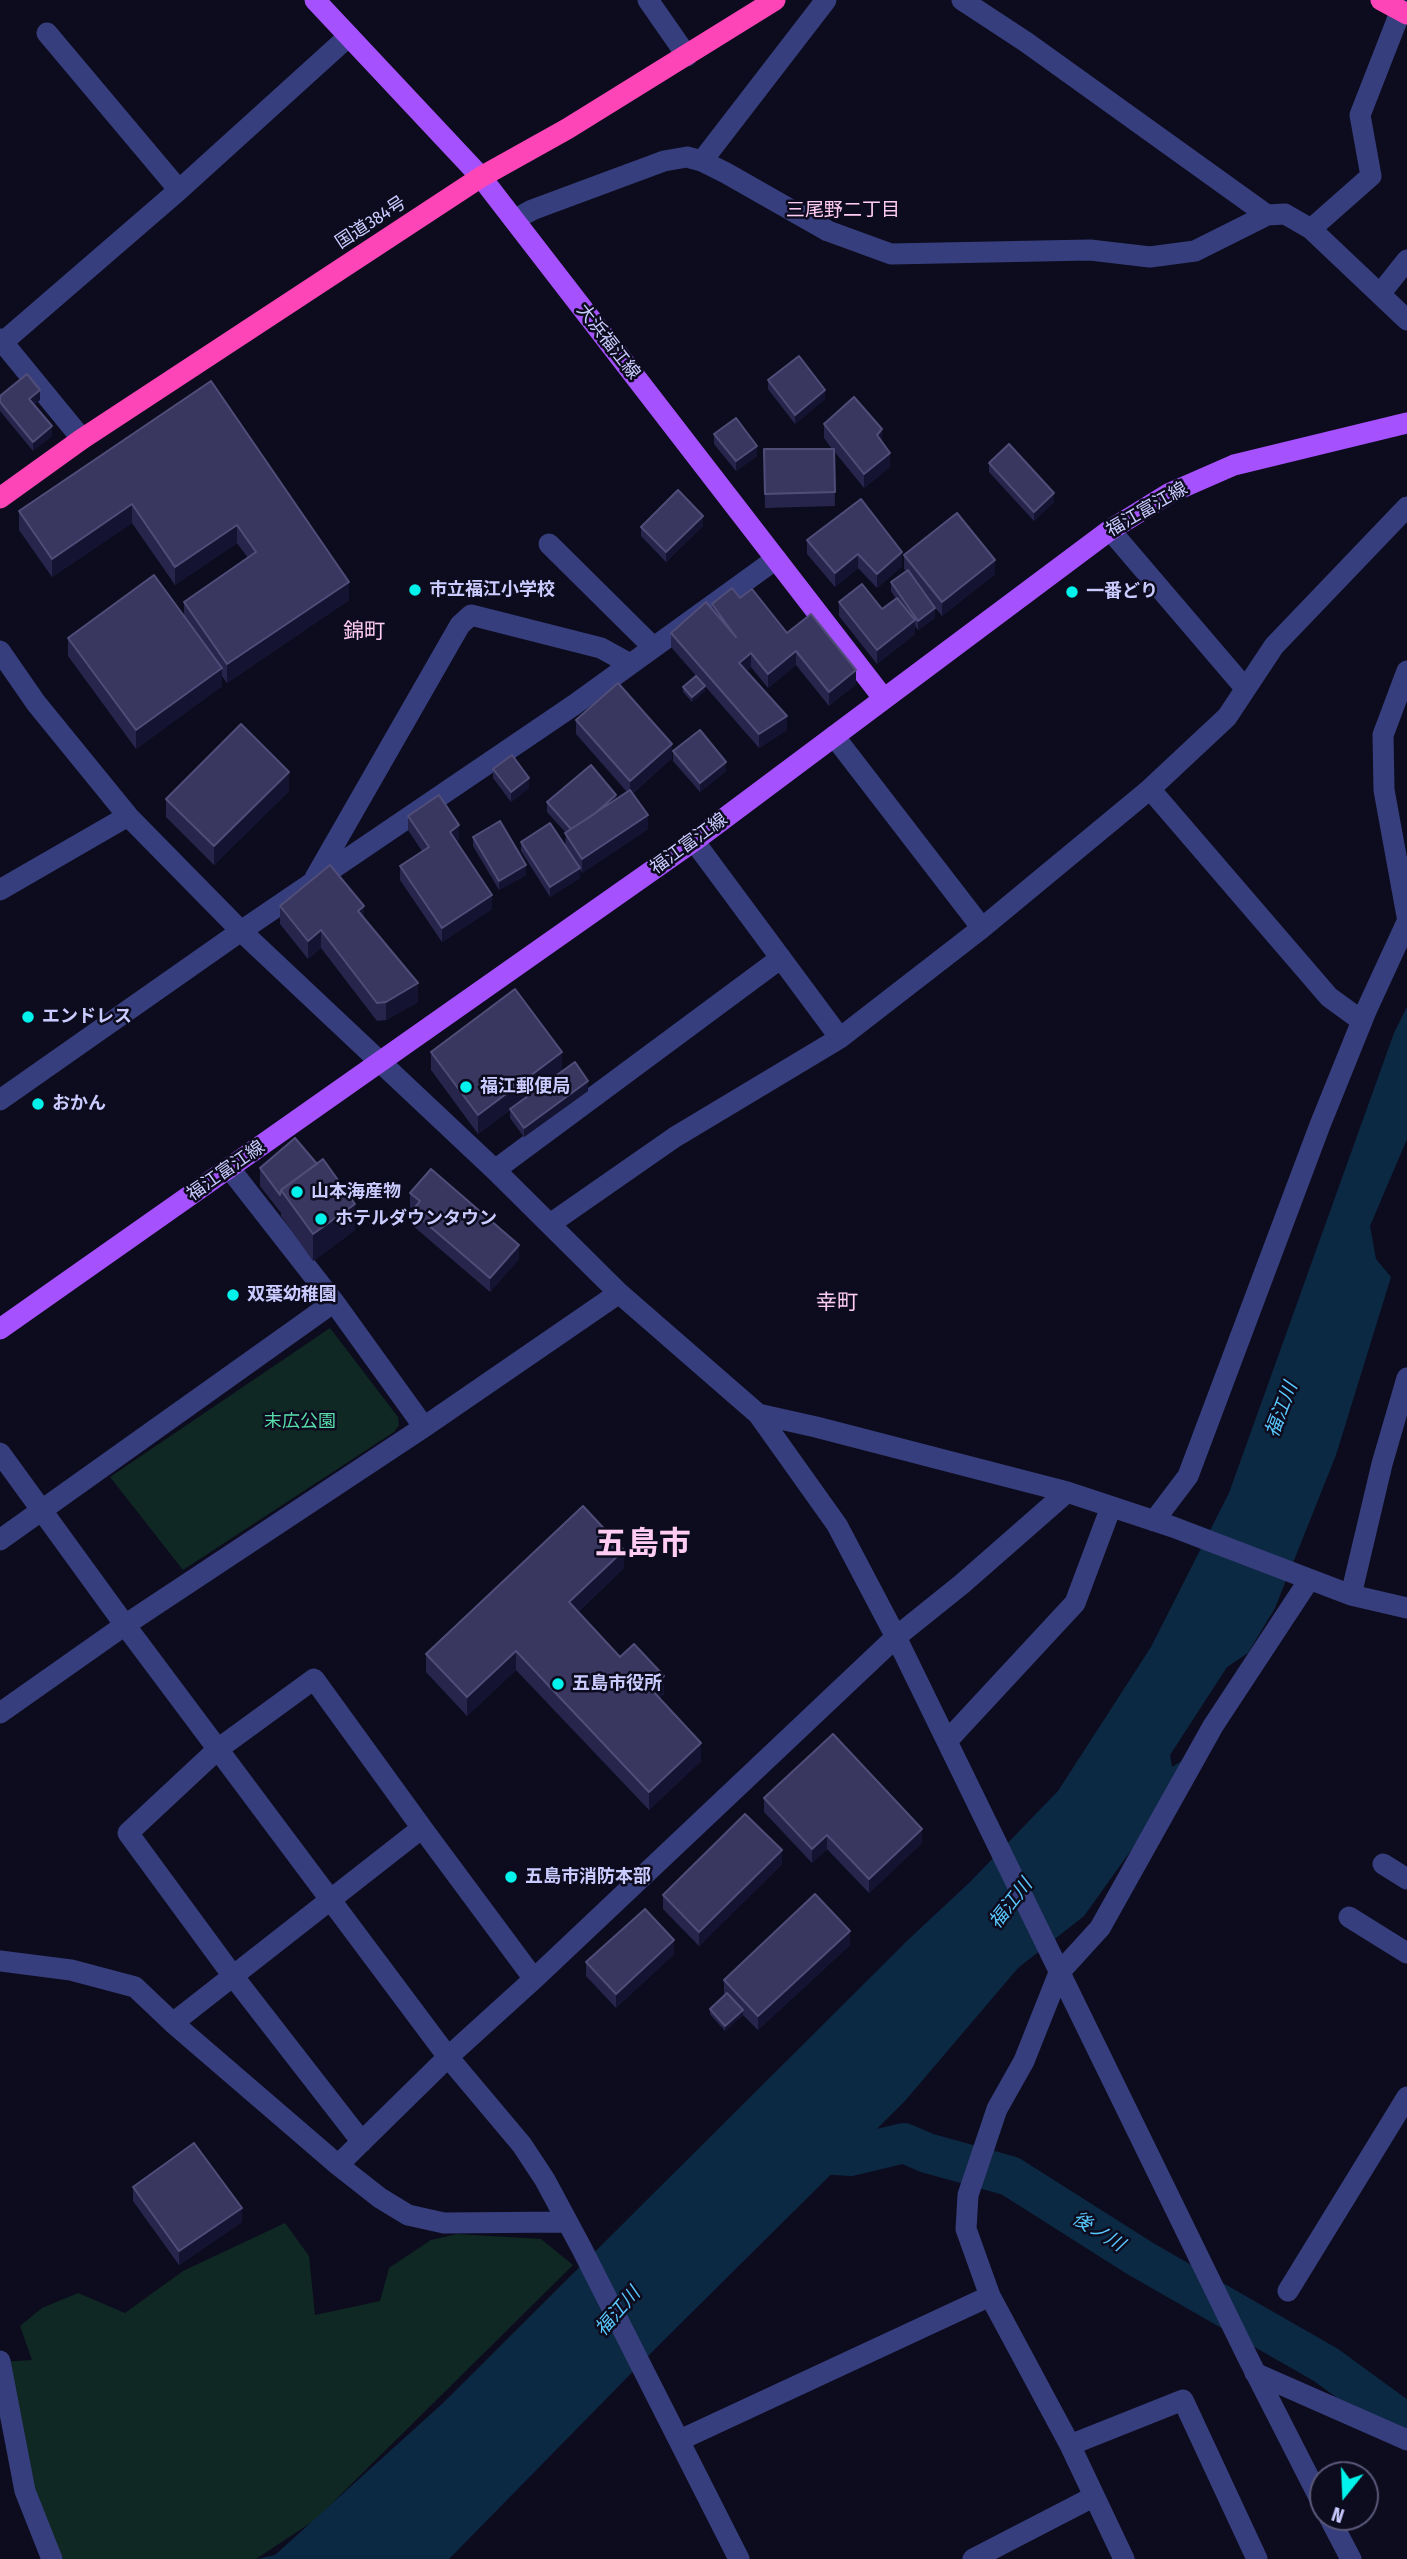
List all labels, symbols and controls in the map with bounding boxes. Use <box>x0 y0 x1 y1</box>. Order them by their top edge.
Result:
street label: 国道384号 <box>332 192 410 254</box>
district label: 三尾野二丁目 <box>786 200 900 222</box>
street label: 大浜福江線 <box>572 300 644 384</box>
street label: 福江富江線 <box>1103 478 1191 542</box>
place label: 市立福江小学校 <box>429 579 555 601</box>
place label: 一番どり <box>1086 581 1158 603</box>
marker: 市立福江小学校 <box>407 582 423 598</box>
marker: 一番どり <box>1064 584 1080 600</box>
district label: 錦町 <box>343 619 385 645</box>
street label: 福江富江線 <box>646 809 732 879</box>
place label: エンドレス <box>42 1006 132 1028</box>
marker: エンドレス <box>20 1009 36 1025</box>
place label: 福江郵便局 <box>480 1076 570 1098</box>
marker: 福江郵便局 <box>458 1079 474 1095</box>
place label: おかん <box>52 1093 106 1115</box>
marker: おかん <box>30 1096 46 1112</box>
street label: 福江富江線 <box>183 1136 269 1206</box>
place label: 山本海産物 <box>311 1181 401 1203</box>
marker: 山本海産物 <box>289 1184 305 1200</box>
place label: ホテルダウンタウン <box>335 1208 497 1230</box>
marker: ホテルダウンタウン <box>313 1211 329 1227</box>
place label: 双葉幼稚園 <box>247 1284 337 1306</box>
marker: 双葉幼稚園 <box>225 1287 241 1303</box>
district label: 幸町 <box>816 1290 858 1316</box>
water label: 福江川 <box>1261 1379 1303 1441</box>
park label: 末広公園 <box>264 1411 336 1433</box>
district label: 五島市 <box>595 1526 691 1564</box>
place label: 五島市役所 <box>572 1673 662 1695</box>
marker: 五島市役所 <box>550 1676 566 1692</box>
place label: 五島市消防本部 <box>525 1866 651 1888</box>
marker: 五島市消防本部 <box>503 1869 519 1885</box>
water label: 福江川 <box>984 1875 1038 1933</box>
water label: 後ノ川 <box>1068 2207 1128 2257</box>
water label: 福江川 <box>591 2283 645 2341</box>
north arrow <box>1309 2461 1379 2531</box>
text: N <box>1329 2502 1347 2527</box>

